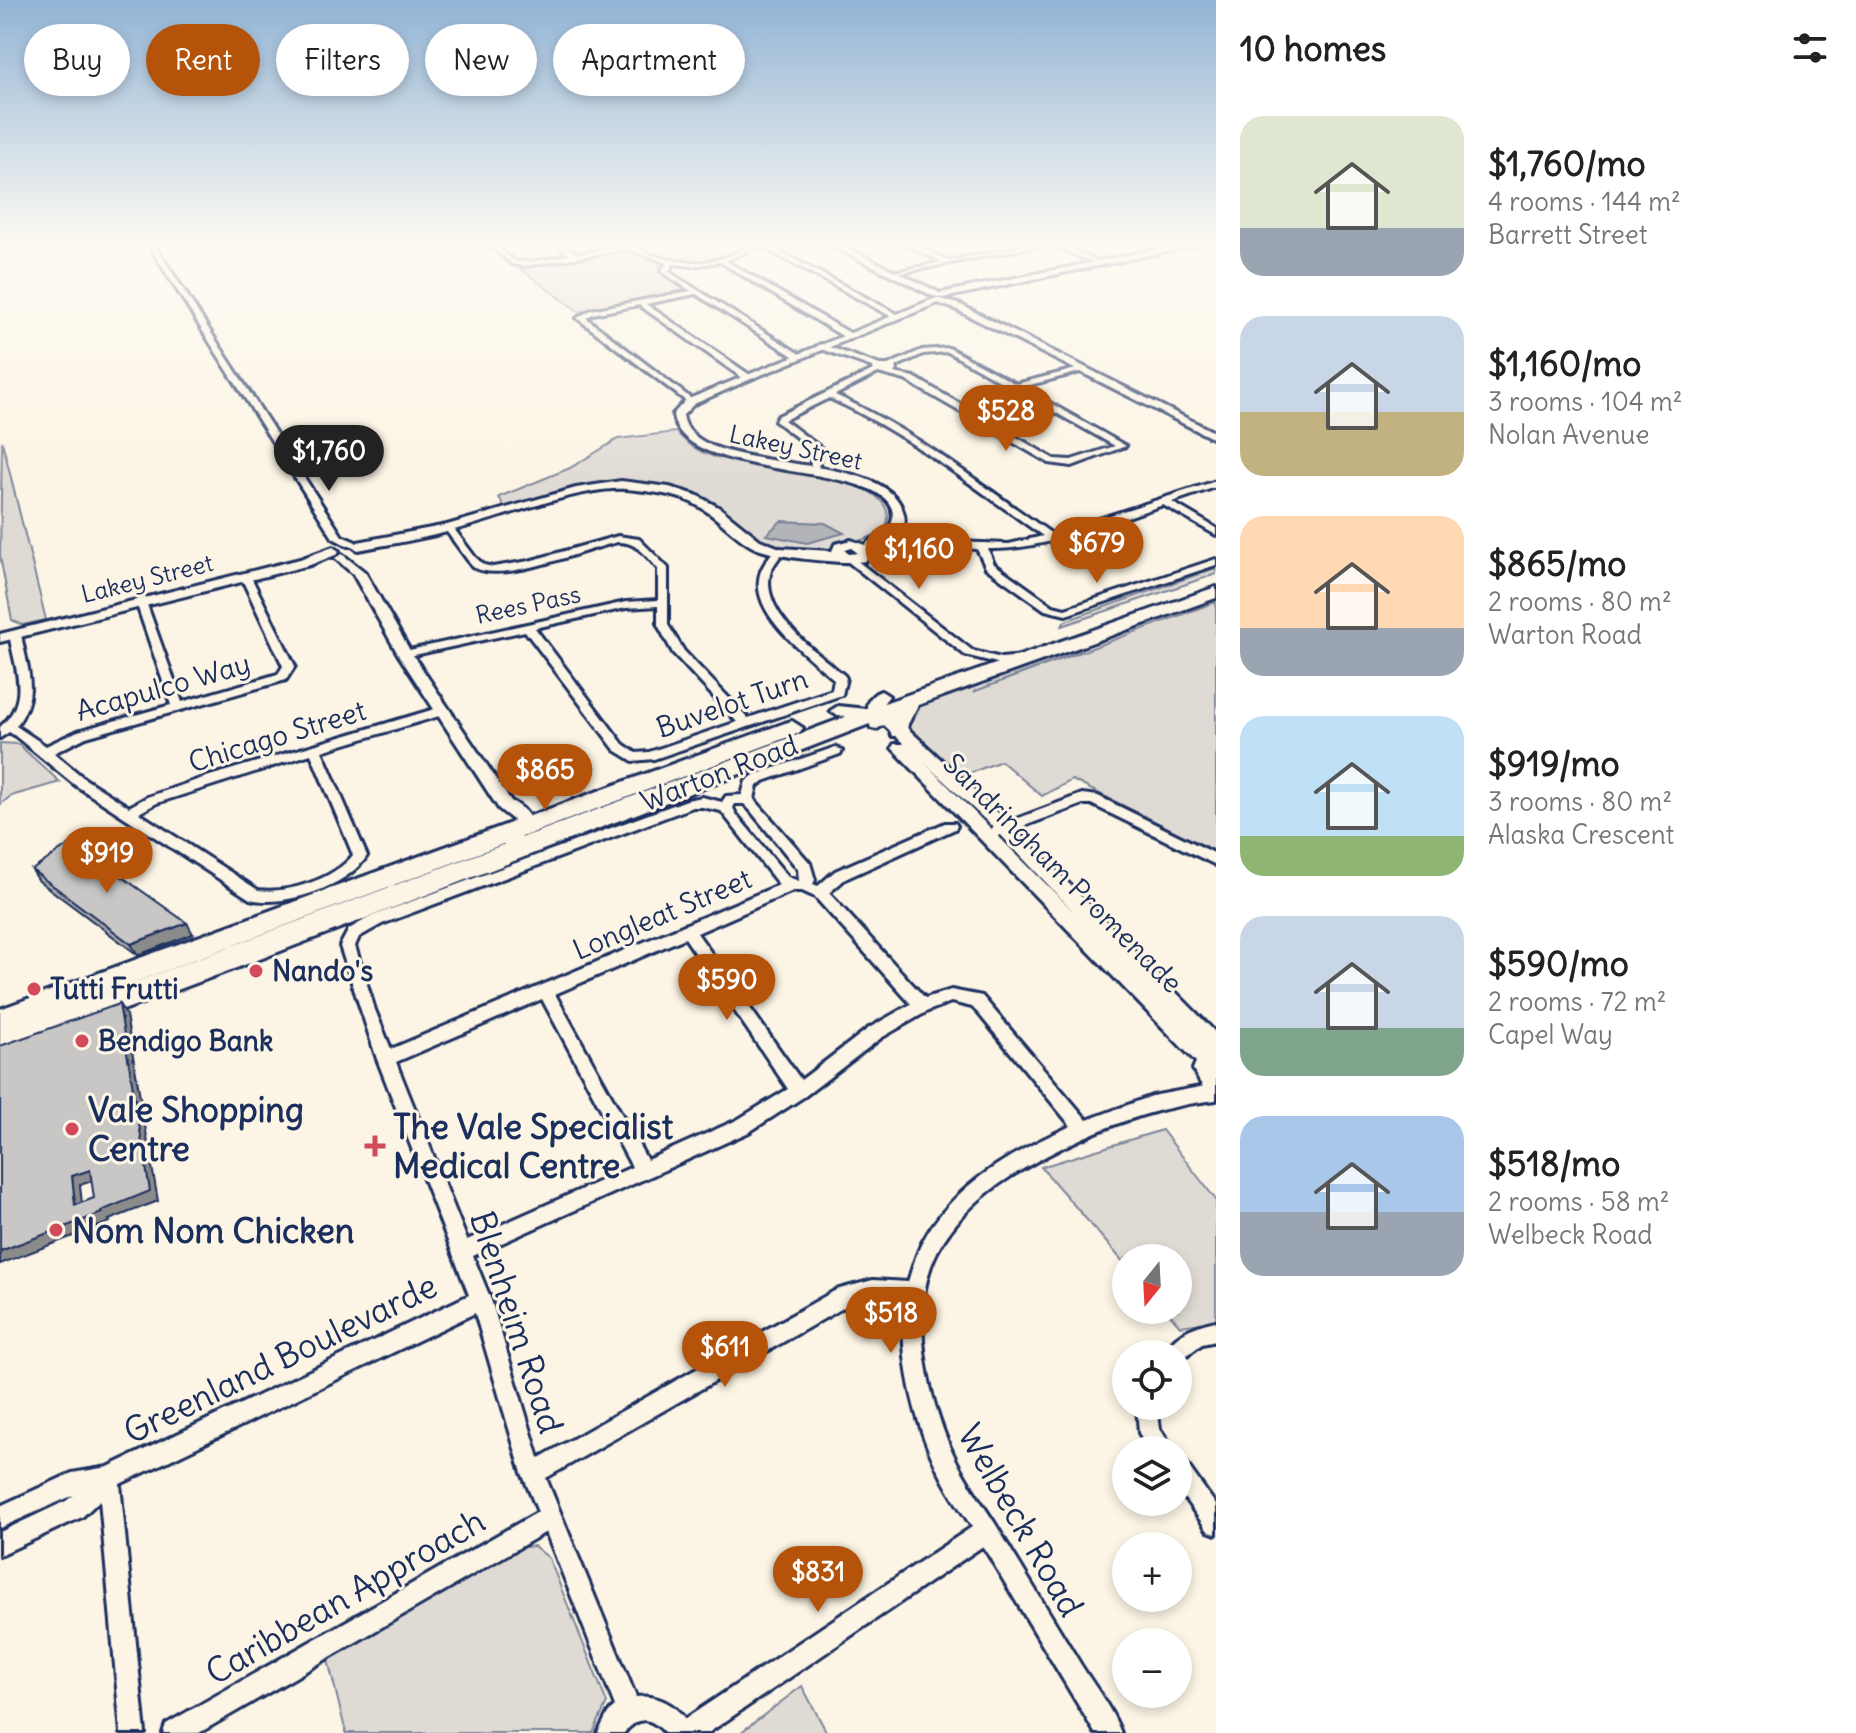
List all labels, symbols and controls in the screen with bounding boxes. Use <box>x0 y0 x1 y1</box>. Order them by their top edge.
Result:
chip: Buy <box>24 24 130 96</box>
chip: Rent <box>146 24 260 96</box>
chip: Filters <box>276 24 409 96</box>
chip: New <box>425 24 537 96</box>
chip: Apartment <box>553 24 745 96</box>
icon: filters <box>1788 26 1832 70</box>
text: 10 homes <box>1240 27 1386 70</box>
text: $1,760/mo <box>1488 142 1646 185</box>
icon: home <box>1304 148 1400 244</box>
text: 4 rooms · 144 m² <box>1488 185 1681 218</box>
text: Barrett Street <box>1488 218 1647 251</box>
text: $1,160/mo <box>1488 342 1641 385</box>
icon: home <box>1304 348 1400 444</box>
pin: $528 <box>959 385 1053 453</box>
text: 3 rooms · 104 m² <box>1488 385 1683 418</box>
text: $528 <box>977 394 1035 427</box>
street label: Lakey Street <box>727 418 865 476</box>
text: Nolan Avenue <box>1488 418 1649 451</box>
pin: $1,760 <box>264 425 394 493</box>
text: $1,760 <box>292 434 366 467</box>
pin: $679 <box>1050 517 1144 585</box>
pin: $1,160 <box>854 523 984 591</box>
text: $679 <box>1068 526 1126 559</box>
text: $1,160 <box>883 532 955 565</box>
text: $865/mo <box>1488 542 1626 585</box>
street label: Lakey Street <box>78 547 216 609</box>
icon: home <box>1304 548 1400 644</box>
street label: Rees Pass <box>473 578 583 630</box>
text: 2 rooms · 80 m² <box>1488 585 1672 618</box>
text: Warton Road <box>1488 618 1642 651</box>
street label: Acapulco Way <box>72 645 254 729</box>
street label: Buvelot Turn <box>651 660 813 746</box>
street label: Chicago Street <box>184 692 370 780</box>
street label: Warton Road <box>635 727 803 819</box>
text: $919/mo <box>1488 742 1620 785</box>
pin: $865 <box>498 744 592 812</box>
street label: Sandringham Promenade <box>936 746 1190 1000</box>
icon: home <box>1304 748 1400 844</box>
text: $865 <box>515 753 575 786</box>
text: 3 rooms · 80 m² <box>1488 785 1672 818</box>
text: Alaska Crescent <box>1488 818 1674 851</box>
pin: $919 <box>60 827 154 895</box>
text: $919 <box>80 836 134 869</box>
street label: Longleat Street <box>567 860 757 968</box>
text: $590/mo <box>1488 942 1629 985</box>
icon: home <box>1304 948 1400 1044</box>
place label: Nando's <box>272 953 373 989</box>
pin: $590 <box>680 954 774 1022</box>
marker: Nando's <box>247 962 265 980</box>
text: $590 <box>696 963 758 996</box>
place label: Tutti Frutti <box>50 971 178 1007</box>
marker: Tutti Frutti <box>25 980 43 998</box>
text: 2 rooms · 72 m² <box>1488 985 1667 1018</box>
text: Capel Way <box>1488 1018 1613 1051</box>
place label: Bendigo Bank <box>98 1023 273 1059</box>
marker: Bendigo Bank <box>73 1032 91 1050</box>
place label: Vale Shopping Centre <box>88 1088 304 1170</box>
place label: The Vale Specialist Medical Centre <box>393 1105 674 1187</box>
marker: Vale Shopping Centre <box>63 1120 81 1138</box>
marker: The Vale Specialist Medical Centre <box>364 1135 386 1157</box>
text: $518/mo <box>1488 1142 1620 1185</box>
icon: home <box>1304 1148 1400 1244</box>
text: 2 rooms · 58 m² <box>1488 1185 1669 1218</box>
street label: Blenheim Road <box>461 1205 573 1439</box>
place label: Nom Nom Chicken <box>72 1209 355 1252</box>
text: Welbeck Road <box>1488 1218 1653 1251</box>
marker: Nom Nom Chicken <box>47 1221 65 1239</box>
north arrow <box>1112 1244 1192 1324</box>
map controls <box>1112 1244 1192 1708</box>
street label: Greenland Boulevarde <box>116 1263 444 1453</box>
pin: $518 <box>844 1287 938 1355</box>
text: $518 <box>864 1296 918 1329</box>
pin: $611 <box>678 1321 772 1389</box>
text: $611 <box>700 1330 750 1363</box>
button: locate <box>1112 1340 1192 1420</box>
street label: Welbeck Road <box>949 1416 1093 1624</box>
button: layers <box>1112 1436 1192 1516</box>
street label: Caribbean Approach <box>198 1499 492 1693</box>
button: + <box>1112 1532 1192 1612</box>
pin: $831 <box>771 1546 865 1614</box>
text: $831 <box>791 1555 845 1588</box>
button: − <box>1112 1628 1192 1708</box>

